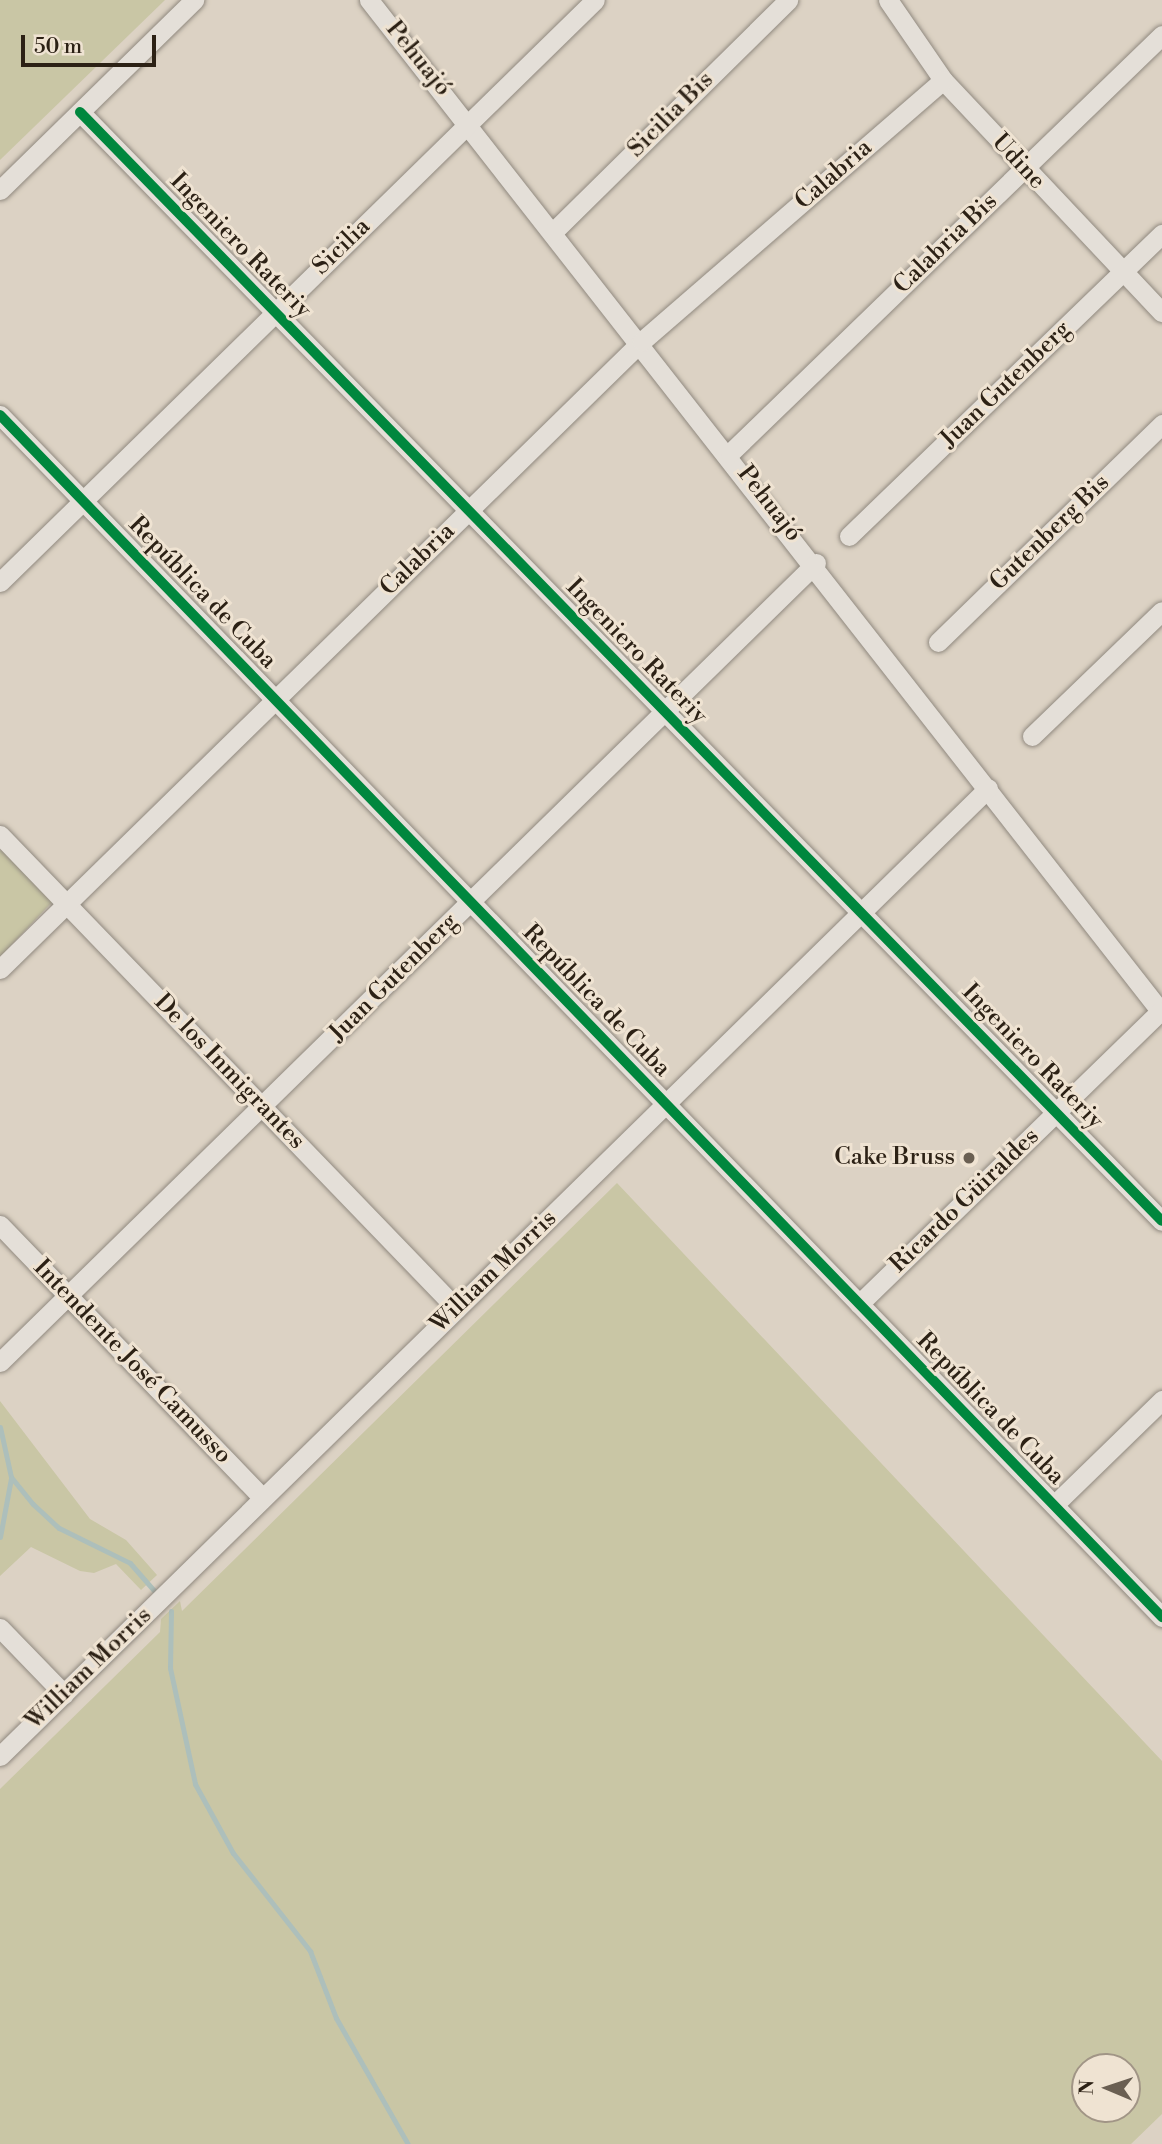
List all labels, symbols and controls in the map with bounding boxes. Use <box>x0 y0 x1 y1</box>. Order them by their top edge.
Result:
street label: Pehuajó <box>379 16 457 102</box>
scale bar <box>24 21 159 65</box>
text: 50 m <box>34 34 82 60</box>
street label: Sicilia Bis <box>622 66 720 164</box>
street label: Udine <box>985 128 1051 196</box>
street label: Calabria <box>790 134 878 216</box>
street label: Ingeniero Rateriy <box>163 167 317 325</box>
street label: Calabria Bis <box>888 188 1004 300</box>
street label: Sicilia <box>307 213 377 281</box>
street label: Juan Gutenberg <box>935 316 1077 454</box>
street label: Pehuajó <box>730 460 808 548</box>
street label: Gutenberg Bis <box>984 469 1116 597</box>
street label: República de Cuba <box>122 511 282 675</box>
street label: Calabria <box>375 518 461 602</box>
street label: Ingeniero Rateriy <box>559 573 713 731</box>
street label: Juan Gutenberg <box>324 908 464 1048</box>
street label: República de Cuba <box>516 919 676 1083</box>
street label: Ingeniero Rateriy <box>955 978 1109 1136</box>
street label: De los Inmigrantes <box>148 988 310 1156</box>
street label: Ricardo Güiraldes <box>884 1123 1046 1279</box>
place label: Cake Bruss <box>834 1144 955 1172</box>
marker: Cake Bruss <box>961 1150 977 1166</box>
street label: William Morris <box>425 1205 563 1339</box>
street label: Intendente José Camusso <box>27 1254 237 1470</box>
street label: República de Cuba <box>910 1327 1070 1491</box>
street label: William Morris <box>20 1602 158 1736</box>
north arrow <box>1071 2053 1141 2123</box>
text: N <box>1075 2079 1099 2095</box>

